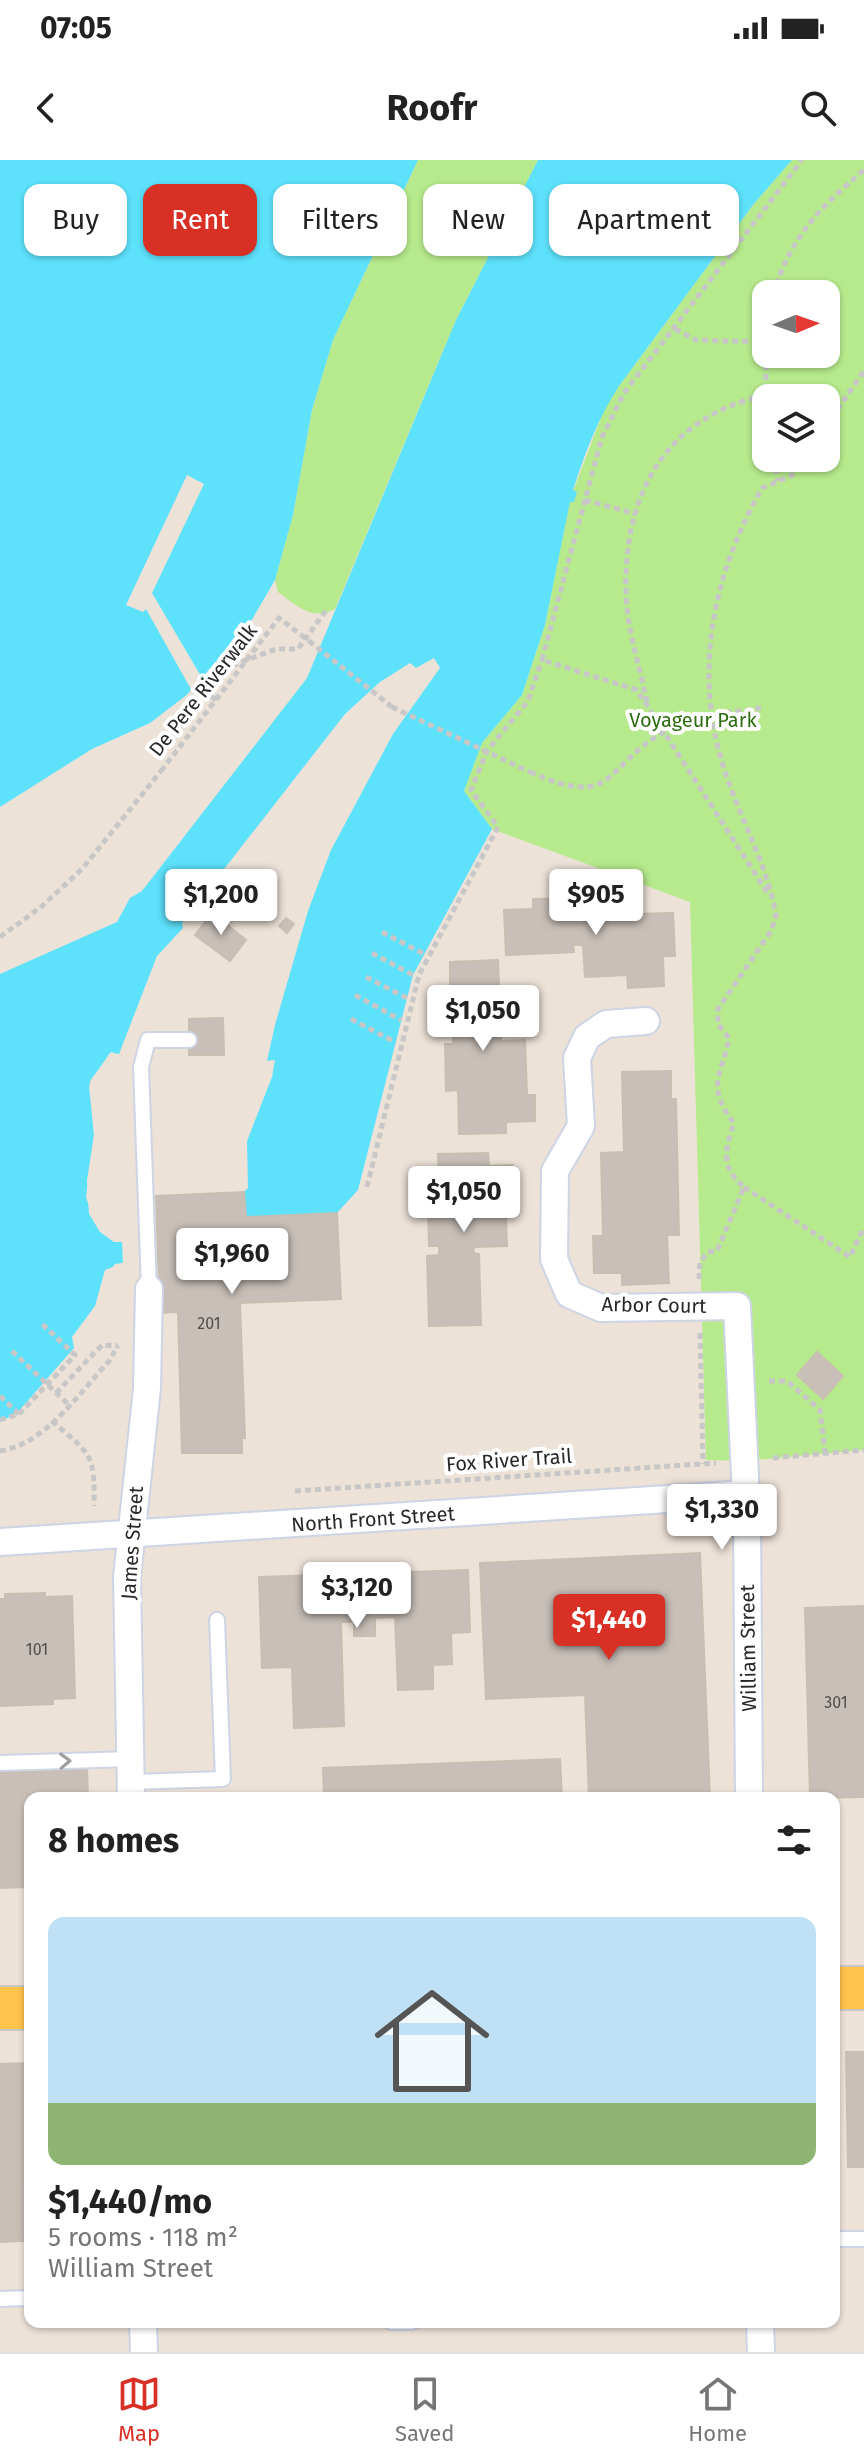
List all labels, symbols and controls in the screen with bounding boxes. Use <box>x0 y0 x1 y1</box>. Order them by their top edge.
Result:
text: 07:05 <box>40 10 112 46</box>
icon: back <box>24 86 68 130</box>
text: Roofr <box>387 86 477 130</box>
icon: search <box>796 86 840 130</box>
chip: Buy <box>24 184 127 256</box>
chip: Rent <box>143 184 257 256</box>
chip: Filters <box>273 184 407 256</box>
chip: New <box>423 184 533 256</box>
chip: Apartment <box>549 184 739 256</box>
north arrow <box>752 280 840 368</box>
map controls <box>752 280 840 472</box>
button: layers <box>752 384 840 472</box>
street label: De Pere Riverwalk <box>144 618 263 761</box>
park label: Voyageur Park <box>629 708 757 732</box>
pin: $1,200 <box>156 869 286 937</box>
pin: $905 <box>549 869 643 937</box>
text: $1,200 <box>183 879 259 910</box>
text: $905 <box>567 879 625 910</box>
pin: $1,050 <box>418 985 548 1053</box>
text: $1,050 <box>445 995 521 1026</box>
pin: $1,050 <box>399 1166 529 1234</box>
text: $1,050 <box>426 1176 502 1207</box>
pin: $1,960 <box>167 1228 297 1296</box>
text: $1,960 <box>194 1238 270 1269</box>
street label: Arbor Court <box>601 1292 707 1318</box>
house number: 201 <box>197 1314 221 1333</box>
street label: Fox River Trail <box>445 1444 573 1476</box>
pin: $1,330 <box>657 1484 787 1552</box>
street label: James Street <box>116 1485 148 1601</box>
text: $1,330 <box>685 1494 759 1525</box>
street label: North Front Street <box>290 1501 456 1537</box>
pin: $3,120 <box>292 1562 422 1630</box>
text: $3,120 <box>321 1572 393 1603</box>
street label: William Street <box>735 1583 761 1712</box>
pin: $1,440 <box>544 1594 674 1662</box>
text: $1,440 <box>571 1604 647 1635</box>
house number: 101 <box>26 1640 48 1659</box>
house number: 301 <box>824 1693 848 1712</box>
one-way arrow <box>59 1753 72 1770</box>
icon: filters <box>772 1818 816 1862</box>
text: 8 homes <box>48 1820 179 1861</box>
icon: home <box>360 1969 504 2113</box>
text: $1,440/mo <box>48 2181 212 2222</box>
text: 5 rooms · 118 m² <box>48 2222 238 2253</box>
text: William Street <box>48 2253 213 2284</box>
tab: Map <box>117 2372 161 2447</box>
tab: Saved <box>395 2372 454 2447</box>
tab: Home <box>688 2372 747 2447</box>

